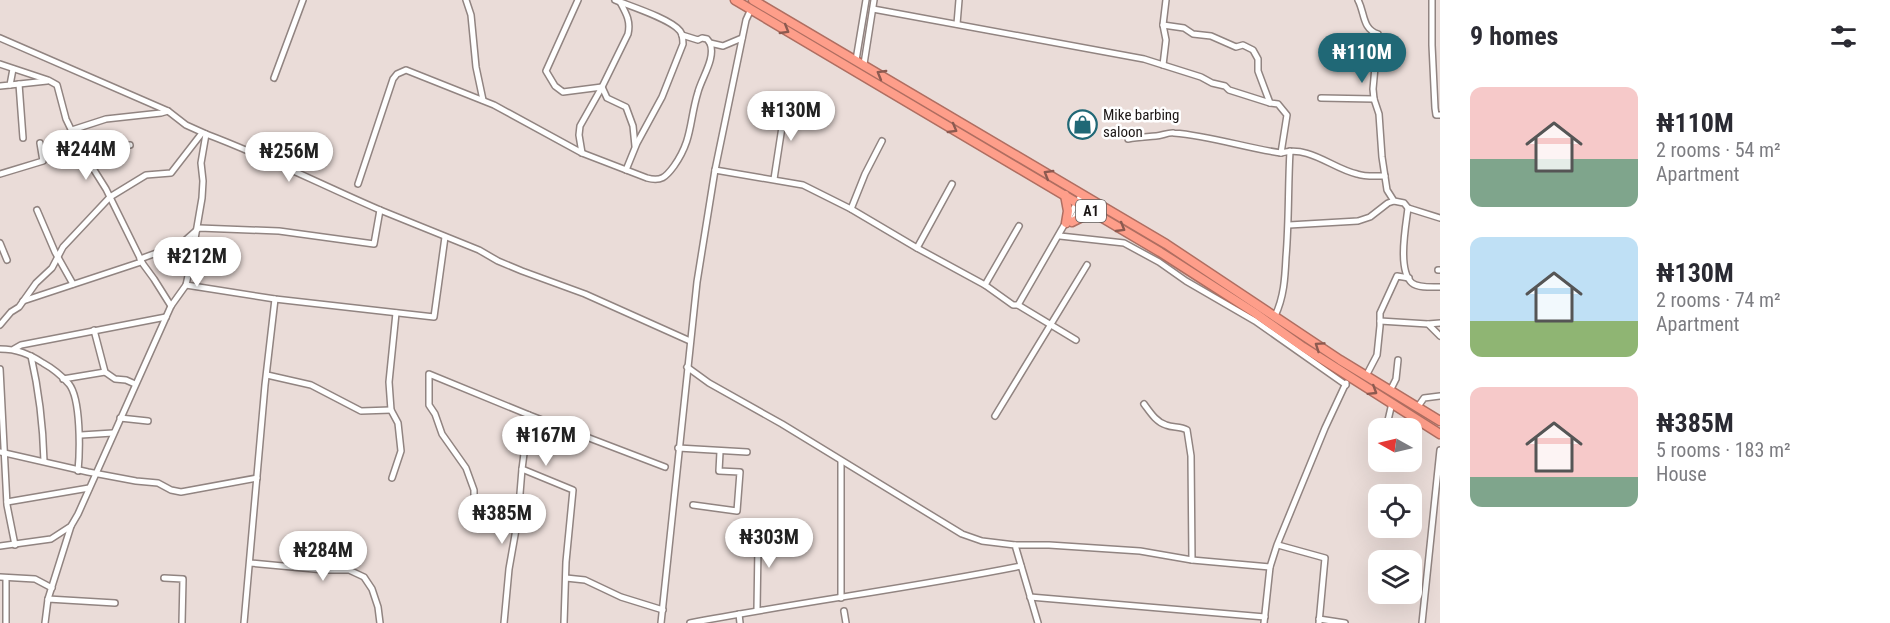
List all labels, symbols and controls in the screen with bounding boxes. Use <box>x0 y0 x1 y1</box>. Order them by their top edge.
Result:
icon: filters <box>1827 20 1860 53</box>
text: 9 homes <box>1470 21 1558 51</box>
one-way arrow <box>779 22 789 34</box>
pin: ₦110M <box>1320 33 1404 84</box>
text: ₦110M <box>1332 40 1392 64</box>
one-way arrow <box>876 70 887 82</box>
pin: ₦130M <box>749 91 833 142</box>
text: ₦130M <box>761 98 821 122</box>
place label: Mike barbing saloon <box>1103 106 1180 141</box>
shop icon: Mike barbing saloon <box>1066 108 1098 140</box>
text: ₦110M <box>1656 108 1734 138</box>
icon: home <box>1518 111 1590 183</box>
one-way arrow <box>947 122 957 133</box>
pin: ₦244M <box>44 130 128 181</box>
pin: ₦256M <box>247 132 331 183</box>
text: ₦244M <box>56 137 116 161</box>
text: 2 rooms · 54 m² <box>1656 138 1781 162</box>
text: ₦256M <box>259 139 319 163</box>
text: Apartment <box>1656 162 1740 186</box>
one-way arrow <box>1044 169 1054 181</box>
road number: A1 <box>1076 200 1106 222</box>
one-way arrow <box>1115 220 1125 232</box>
pin: ₦212M <box>155 237 239 288</box>
text: ₦212M <box>167 244 227 268</box>
text: ₦130M <box>1656 258 1734 288</box>
icon: home <box>1518 261 1590 333</box>
text: 2 rooms · 74 m² <box>1656 288 1781 312</box>
text: Apartment <box>1656 312 1740 336</box>
one-way arrow <box>1315 342 1326 353</box>
one-way arrow <box>1366 384 1377 395</box>
text: ₦385M <box>1656 408 1734 438</box>
icon: home <box>1518 411 1590 483</box>
pin: ₦167M <box>504 416 588 467</box>
north arrow <box>1368 418 1422 472</box>
map controls <box>1368 418 1422 604</box>
text: ₦167M <box>516 423 576 447</box>
text: 5 rooms · 183 m² <box>1656 438 1791 462</box>
text: House <box>1656 462 1707 486</box>
button: locate <box>1368 484 1422 538</box>
pin: ₦385M <box>460 494 544 545</box>
text: ₦385M <box>472 501 532 525</box>
pin: ₦303M <box>727 518 811 569</box>
text: ₦303M <box>739 525 799 549</box>
pin: ₦284M <box>281 531 365 582</box>
text: ₦284M <box>293 538 353 562</box>
button: layers <box>1368 550 1422 604</box>

